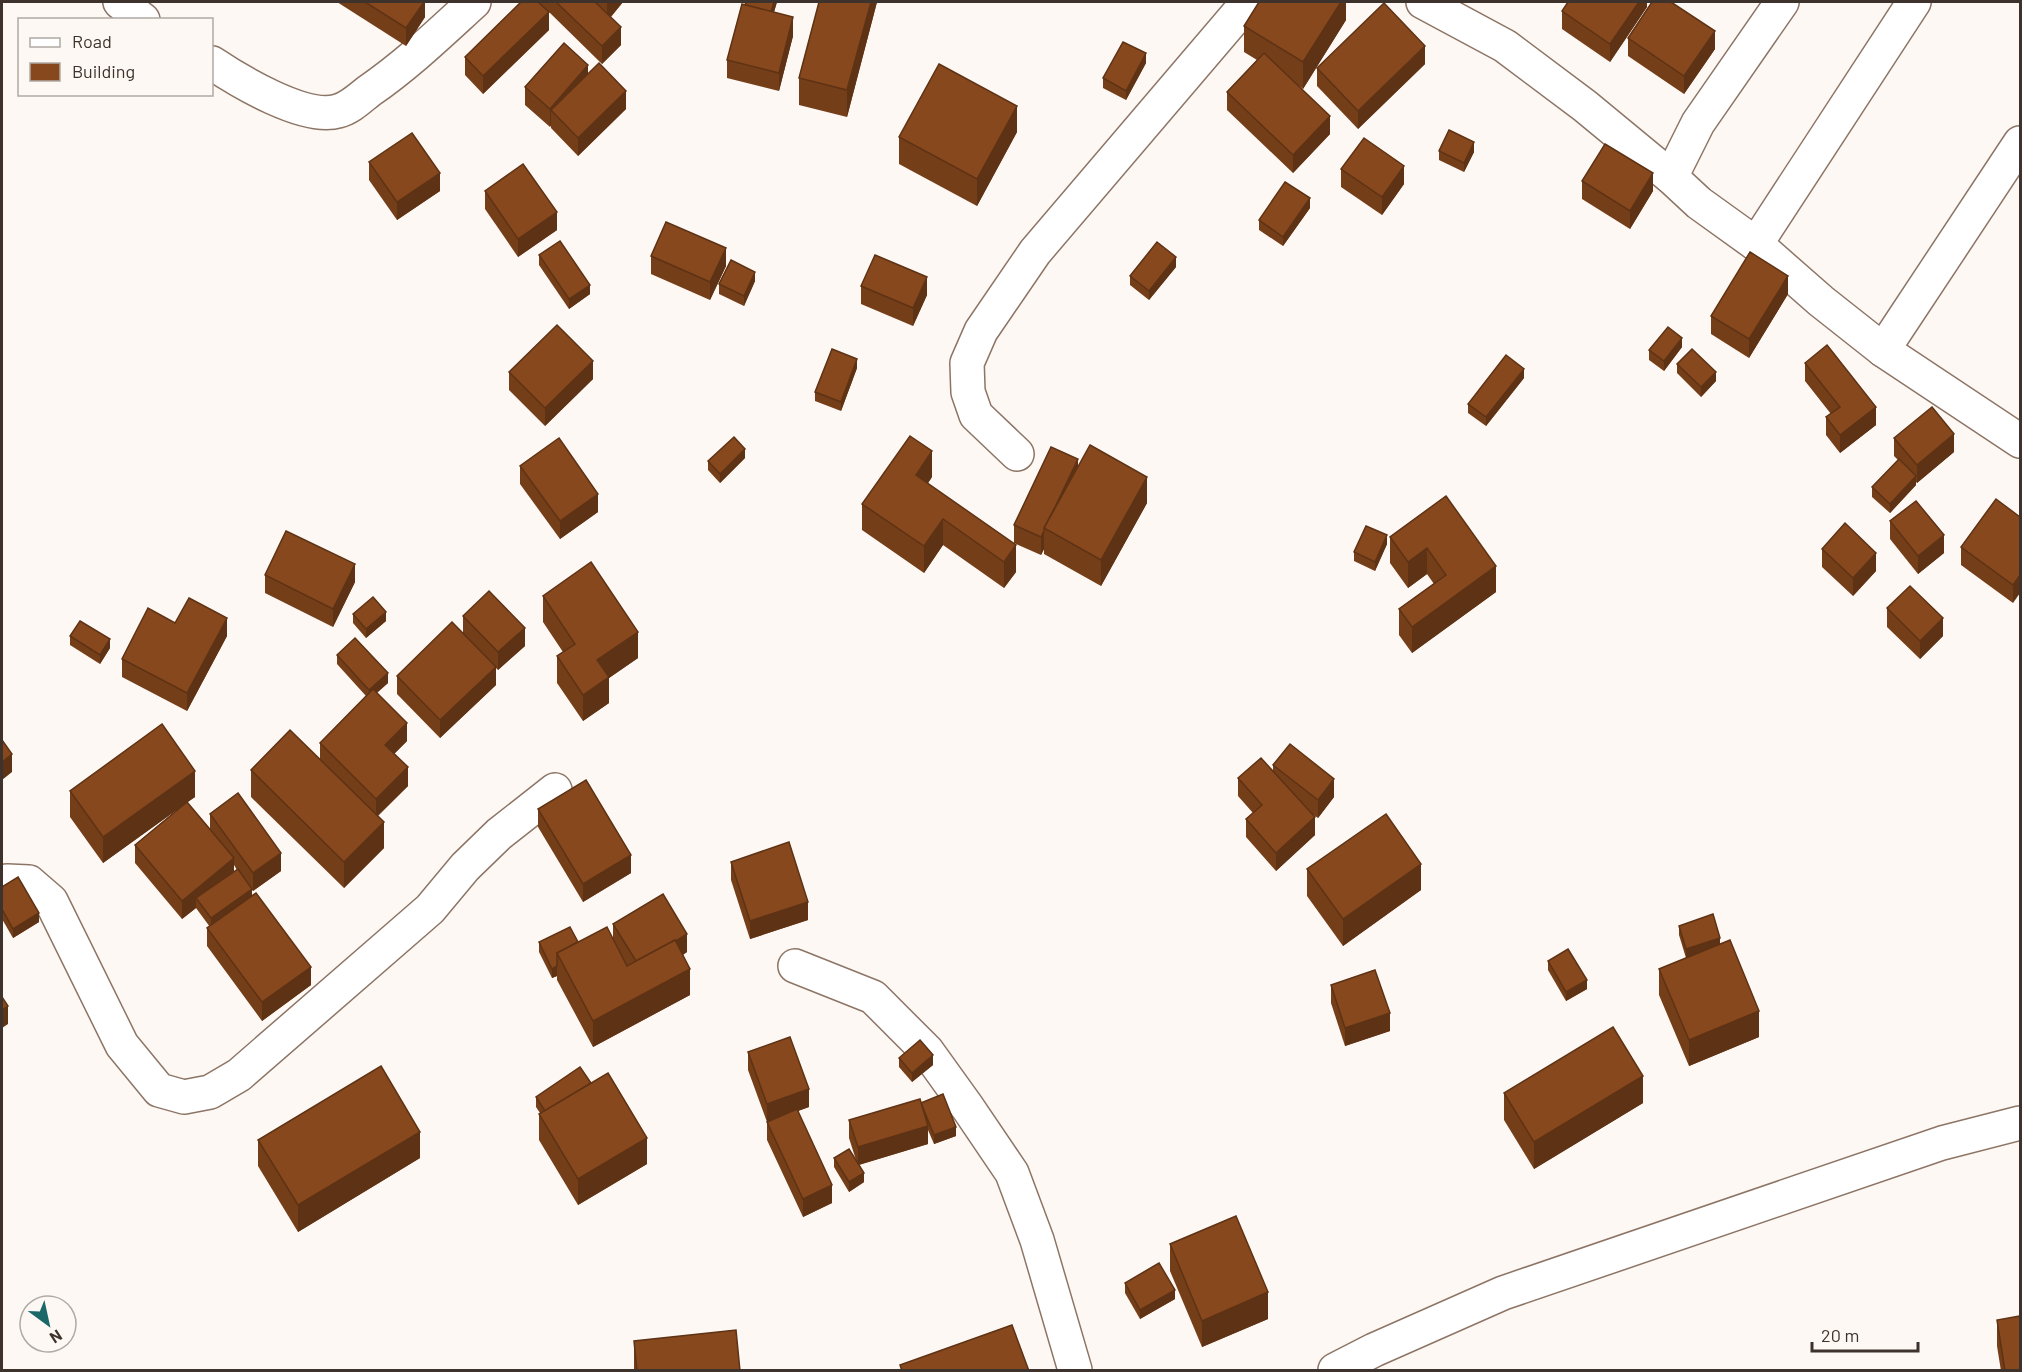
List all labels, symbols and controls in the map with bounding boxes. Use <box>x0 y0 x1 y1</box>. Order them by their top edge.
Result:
legend <box>18 18 213 96</box>
text: Road <box>72 30 112 52</box>
text: Building <box>72 60 135 82</box>
north arrow <box>18 1294 78 1354</box>
scale bar <box>1812 1315 1918 1353</box>
text: 20 m <box>1821 1324 1859 1346</box>
text: N <box>47 1326 66 1348</box>

